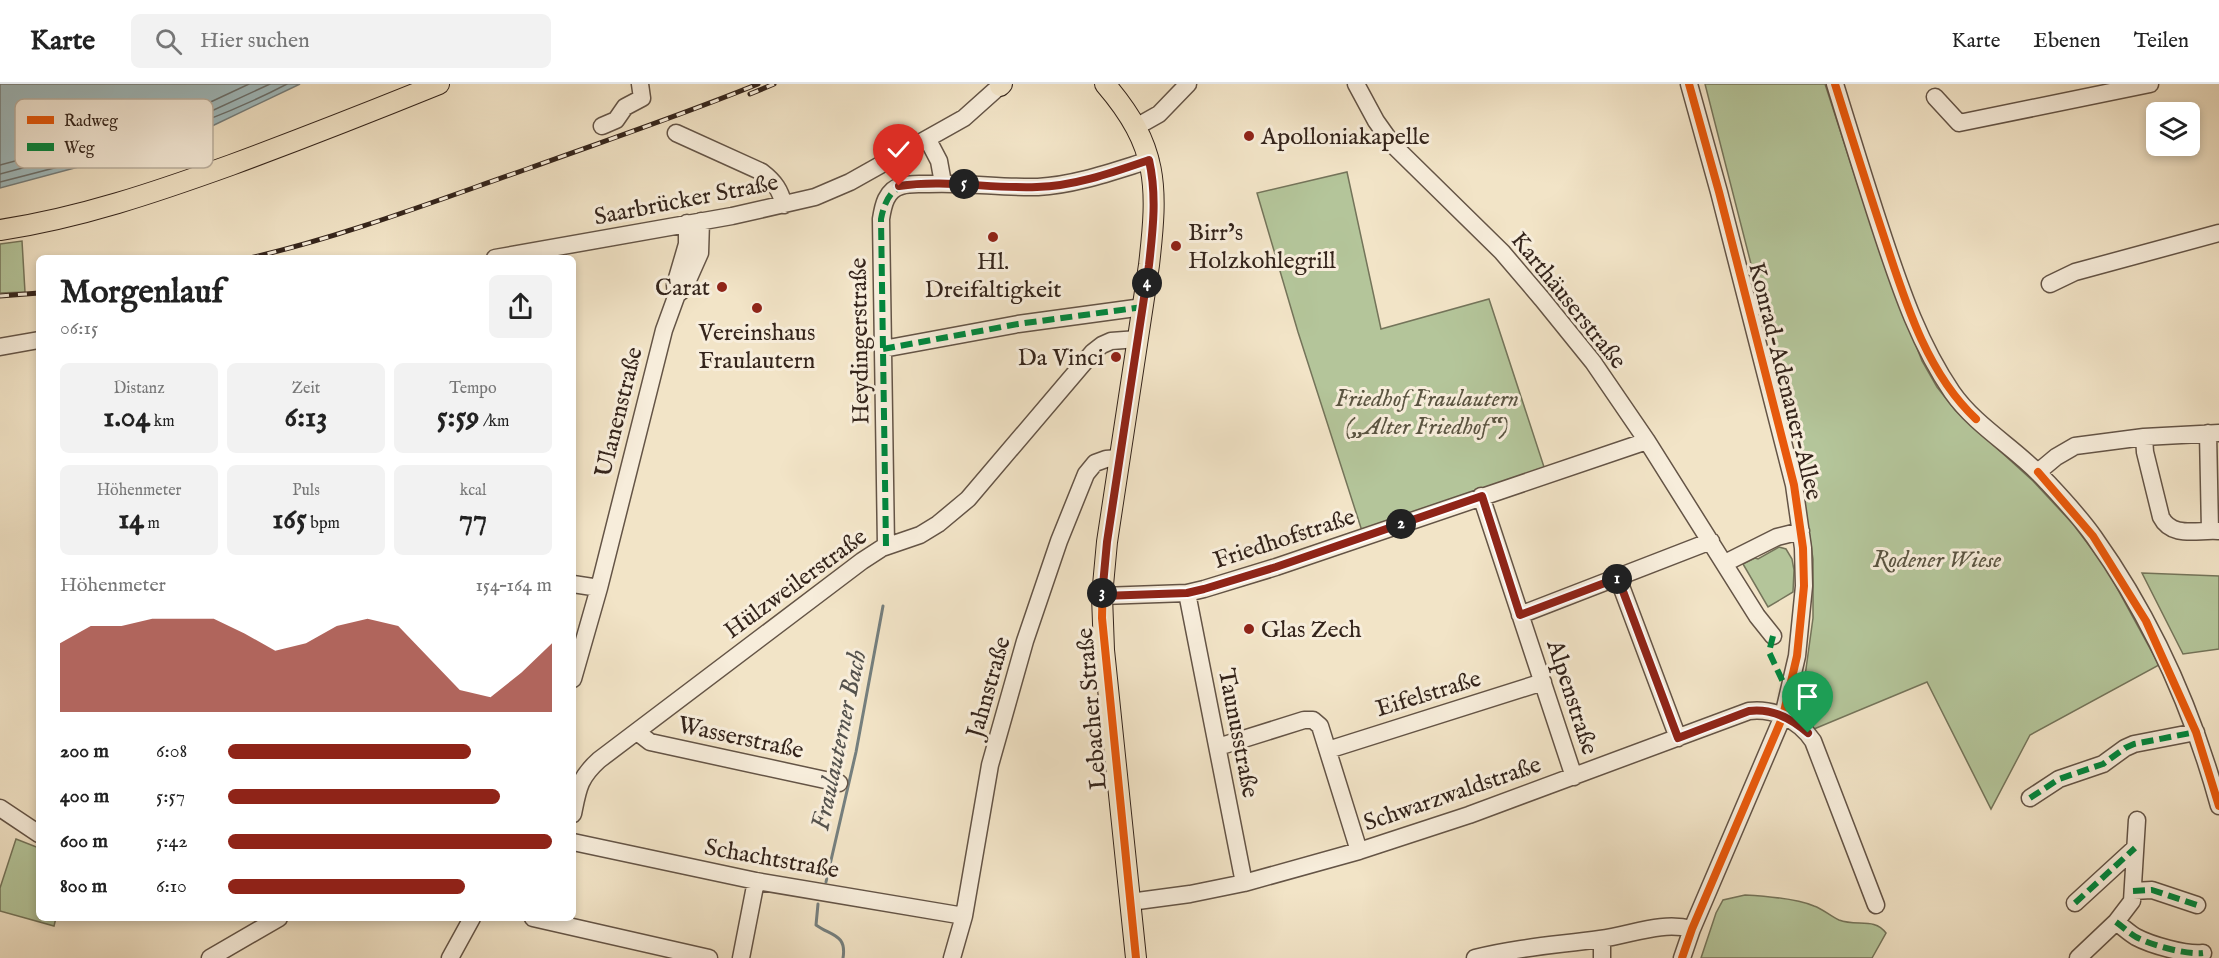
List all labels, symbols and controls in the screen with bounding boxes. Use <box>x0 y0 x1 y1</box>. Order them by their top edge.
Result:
search box <box>131 14 551 68</box>
text: Karte <box>30 24 95 59</box>
icon: search <box>152 25 185 58</box>
text: Hier suchen <box>200 27 310 55</box>
text: Karte <box>1952 28 2000 55</box>
text: Ebenen <box>2033 28 2101 55</box>
text: Teilen <box>2134 28 2189 55</box>
legend <box>15 99 213 168</box>
map controls <box>2146 102 2200 156</box>
button: layers <box>2146 102 2200 156</box>
text: Radweg <box>64 112 118 132</box>
place label: Apolloniakapelle <box>1260 122 1430 153</box>
pin <box>873 124 924 186</box>
marker: Apolloniakapelle <box>1242 129 1256 143</box>
icon: check <box>882 133 915 166</box>
text: Weg <box>64 139 95 159</box>
street label: Saarbrücker Straße <box>592 167 781 234</box>
pin: 5 <box>949 169 979 199</box>
text: 5 <box>961 174 967 194</box>
place label: Birr’s Holzkohlegrill <box>1188 218 1336 277</box>
street label: Karthäuserstraße <box>1503 226 1633 376</box>
marker: Hl. Dreifaltigkeit <box>986 230 1000 244</box>
marker: Birr’s Holzkohlegrill <box>1169 239 1183 253</box>
place label: Hl. Dreifaltigkeit <box>924 247 1062 306</box>
street label: Heydingerstraße <box>844 257 877 425</box>
street label: Konrad-Adenauer-Allee <box>1740 259 1829 503</box>
pin: 4 <box>1132 268 1162 298</box>
text: Morgenlauf <box>60 272 224 314</box>
place label: Carat <box>655 273 710 304</box>
text: 4 <box>1143 273 1151 293</box>
button: share <box>489 275 552 338</box>
marker: Carat <box>715 280 729 294</box>
marker: Vereinshaus Fraulautern <box>750 301 764 315</box>
text: 06:15 <box>60 316 98 341</box>
place label: Vereinshaus Fraulautern <box>698 318 816 377</box>
place label: Da Vinci <box>1018 343 1104 374</box>
street label: Ulanenstraße <box>588 344 651 481</box>
marker: Da Vinci <box>1109 350 1123 364</box>
text: Distanz <box>113 379 165 399</box>
text: Zeit <box>292 379 320 399</box>
text: Tempo <box>449 379 497 399</box>
park label: Friedhof Fraulautern („Alter Friedhof“) <box>1335 384 1519 443</box>
text: 1.04 <box>103 399 150 437</box>
text: 6:13 <box>285 399 327 437</box>
text: 5:59 <box>437 399 479 437</box>
text: km <box>150 412 175 432</box>
text: /km <box>479 412 509 432</box>
text: Höhenmeter <box>97 481 181 501</box>
text: Puls <box>292 481 320 501</box>
text: kcal <box>460 481 486 501</box>
text: 14 <box>118 501 144 539</box>
text: 165 <box>272 501 307 539</box>
text: 77 <box>459 501 487 539</box>
street label: Friedhofstraße <box>1210 502 1359 577</box>
pin: 2 <box>1386 509 1416 539</box>
text: m <box>144 514 160 534</box>
text: bpm <box>307 514 340 534</box>
text: 2 <box>1397 514 1405 534</box>
street label: Hülzweilerstraße <box>718 522 873 646</box>
park label: Rodener Wiese <box>1873 545 2001 576</box>
pin: 1 <box>1602 564 1632 594</box>
text: 1 <box>1614 569 1620 589</box>
text: Höhenmeter <box>60 573 166 598</box>
text: 154–164 m <box>475 573 552 598</box>
pin: 3 <box>1087 578 1117 608</box>
text: 3 <box>1099 583 1105 603</box>
place label: Glas Zech <box>1261 615 1362 646</box>
marker: Glas Zech <box>1242 622 1256 636</box>
street label: Lebacher Straße <box>1070 626 1115 791</box>
street label: Jahnstraße <box>959 633 1019 745</box>
street label: Alpenstraße <box>1538 635 1605 759</box>
water label: Fraulauterner Bach <box>804 647 875 834</box>
street label: Eifelstraße <box>1372 664 1485 725</box>
street label: Taunusstraße <box>1210 666 1265 801</box>
pin <box>1782 671 1833 733</box>
icon: arrive <box>1791 680 1824 713</box>
street label: Wasserstraße <box>675 710 806 767</box>
text: 200 m <box>60 739 109 764</box>
text: 6:08 <box>156 739 187 764</box>
street label: Schwarzwaldstraße <box>1360 750 1545 839</box>
text: 400 m <box>60 784 109 809</box>
text: 5:57 <box>156 784 185 809</box>
text: 600 m <box>60 829 108 854</box>
text: 5:42 <box>156 829 188 854</box>
street label: Schachtstraße <box>702 832 842 887</box>
text: 800 m <box>60 874 107 899</box>
text: 6:10 <box>156 874 187 899</box>

